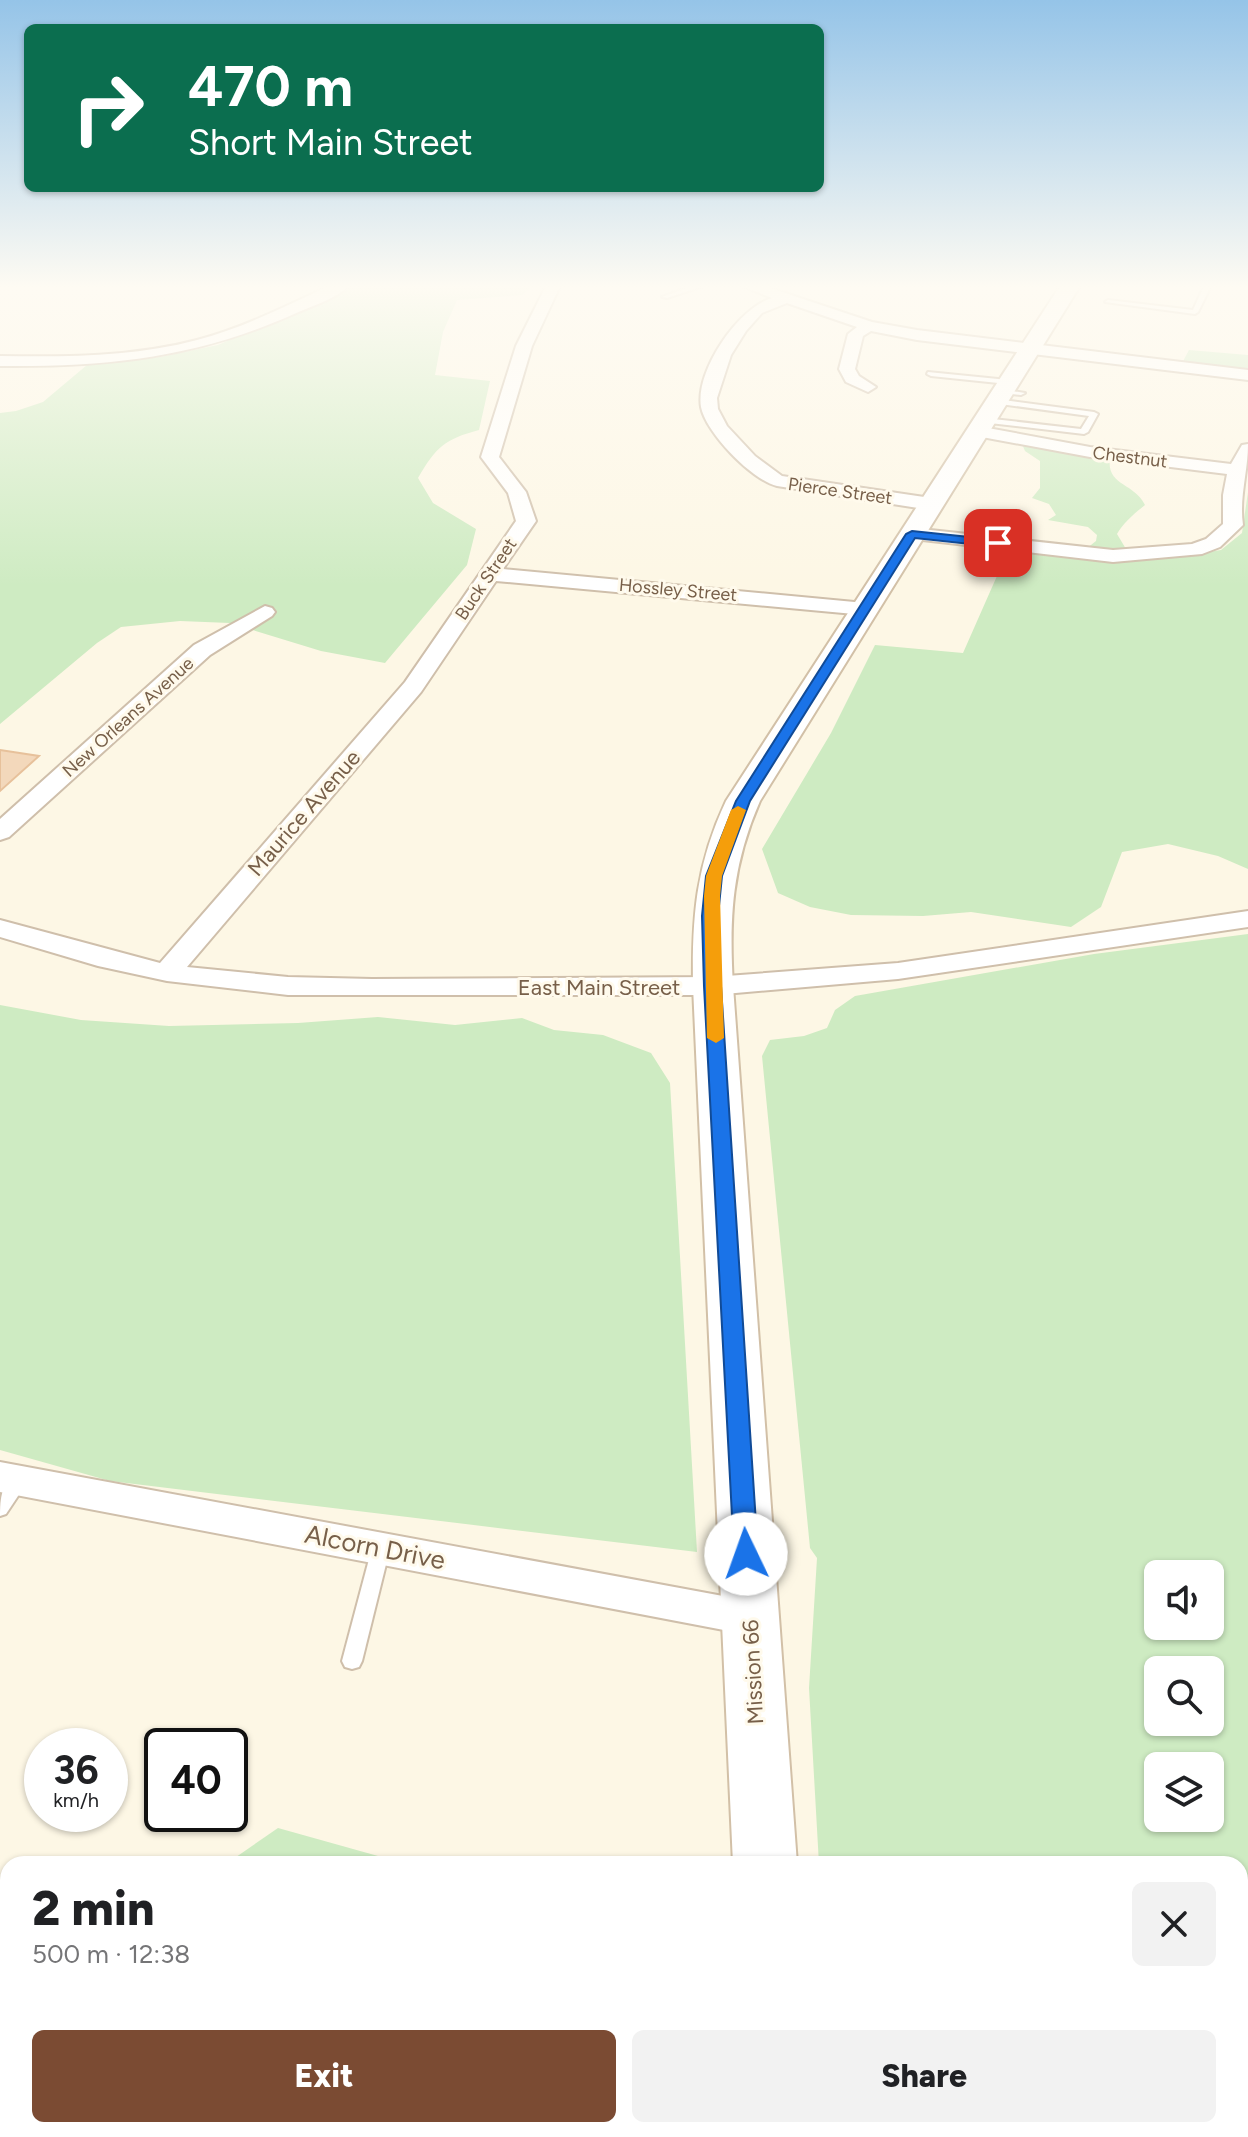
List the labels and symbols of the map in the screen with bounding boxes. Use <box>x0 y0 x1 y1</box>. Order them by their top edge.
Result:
street label: Chestnut <box>1091 442 1169 473</box>
street label: Pierce Street <box>787 473 894 509</box>
pin <box>964 509 1032 577</box>
street label: Buck Street <box>450 534 522 624</box>
street label: Hossley Street <box>618 574 738 606</box>
street label: New Orleans Avenue <box>58 652 198 782</box>
street label: Maurice Avenue <box>242 744 366 882</box>
street label: East Main Street <box>518 974 680 1001</box>
position arrow <box>704 1512 788 1596</box>
street label: Alcorn Drive <box>302 1518 448 1576</box>
street label: Mission 66 <box>737 1619 769 1725</box>
speed limit sign: 40 <box>144 1728 248 1832</box>

